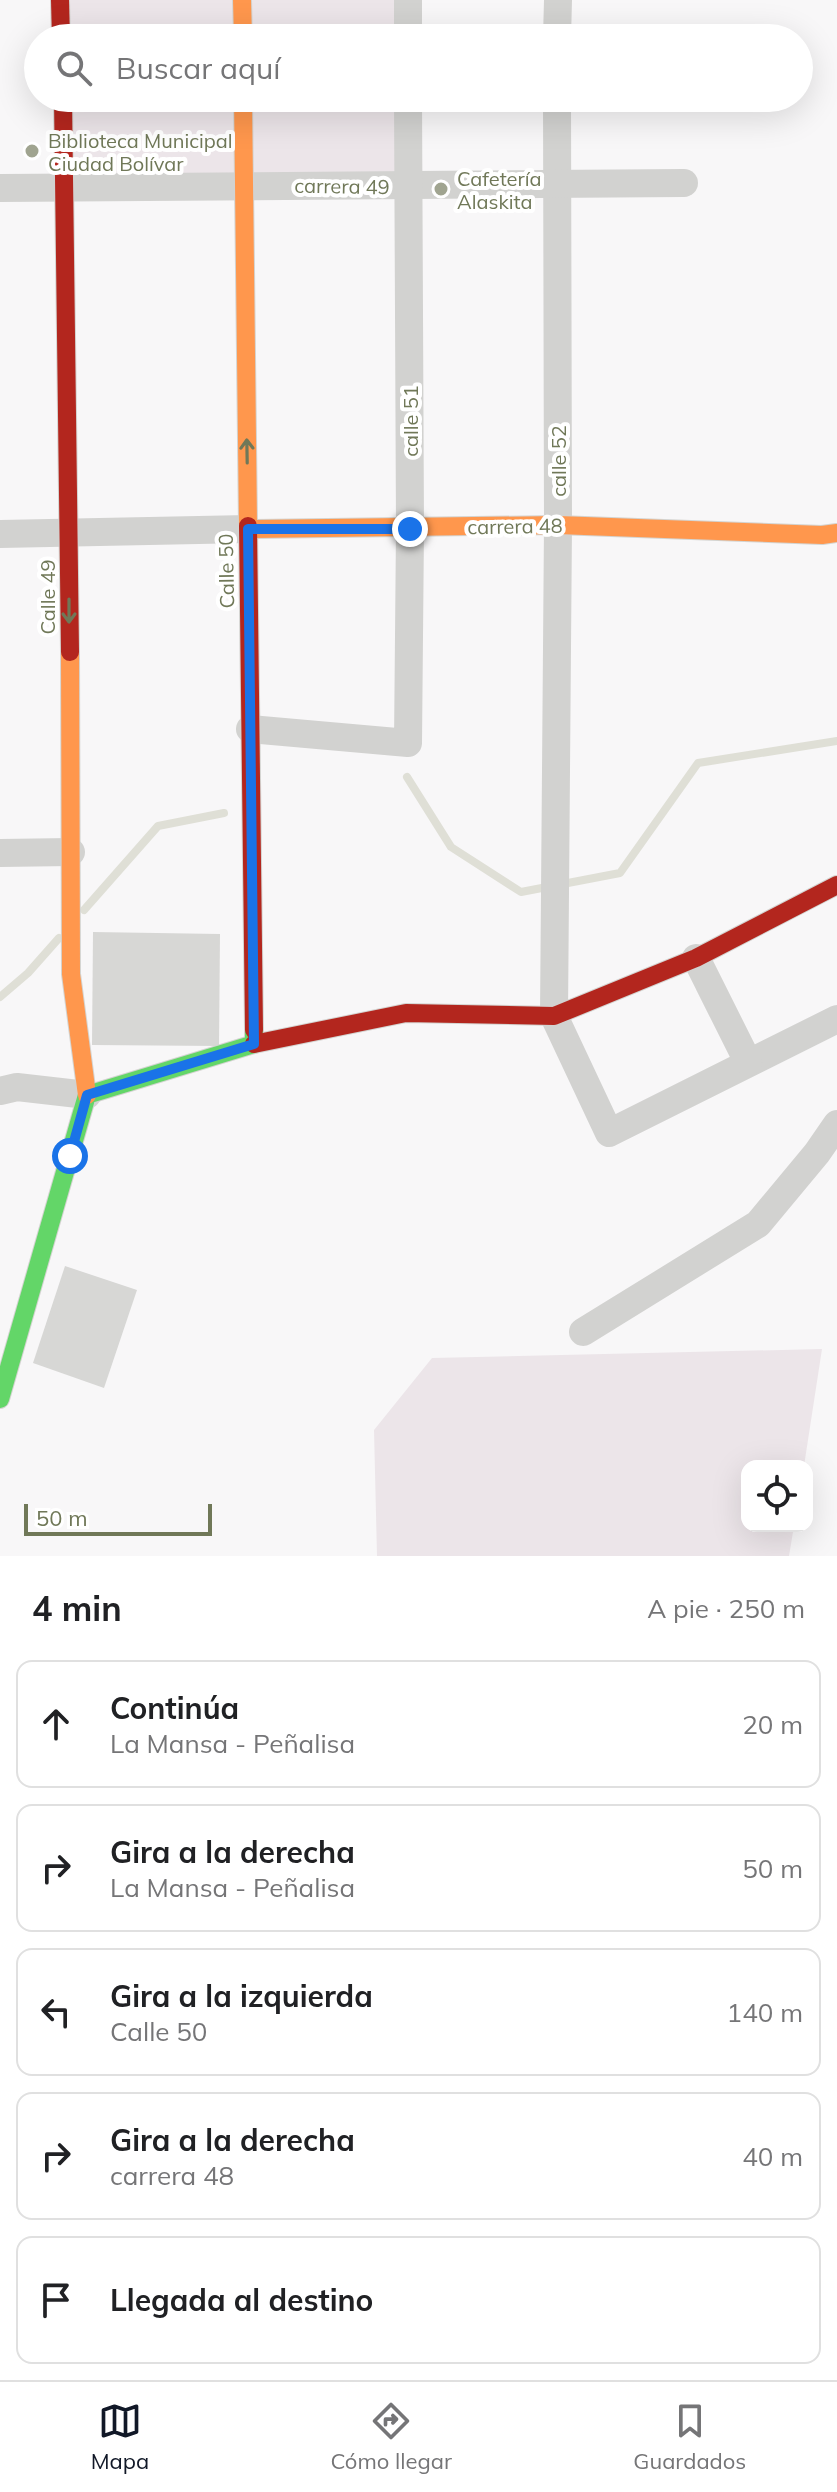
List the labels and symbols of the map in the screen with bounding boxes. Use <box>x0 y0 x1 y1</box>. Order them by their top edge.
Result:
place label: Biblioteca Municipal Ciudad Bolívar <box>48 128 233 176</box>
marker: Biblioteca Municipal Ciudad Bolívar <box>23 142 41 160</box>
place label: Cafetería Alaskita <box>457 166 542 214</box>
street label: carrera 49 <box>294 173 390 199</box>
marker: Cafetería Alaskita <box>432 180 450 198</box>
street label: calle 51 <box>398 385 423 457</box>
street label: calle 52 <box>546 425 571 497</box>
one-way arrow <box>239 438 255 465</box>
route end <box>392 511 428 547</box>
street label: carrera 48 <box>467 513 563 539</box>
street label: Calle 50 <box>213 533 239 609</box>
street label: Calle 49 <box>35 560 60 634</box>
one-way arrow <box>61 597 77 624</box>
route start <box>52 1138 88 1174</box>
scale bar <box>24 1500 212 1536</box>

